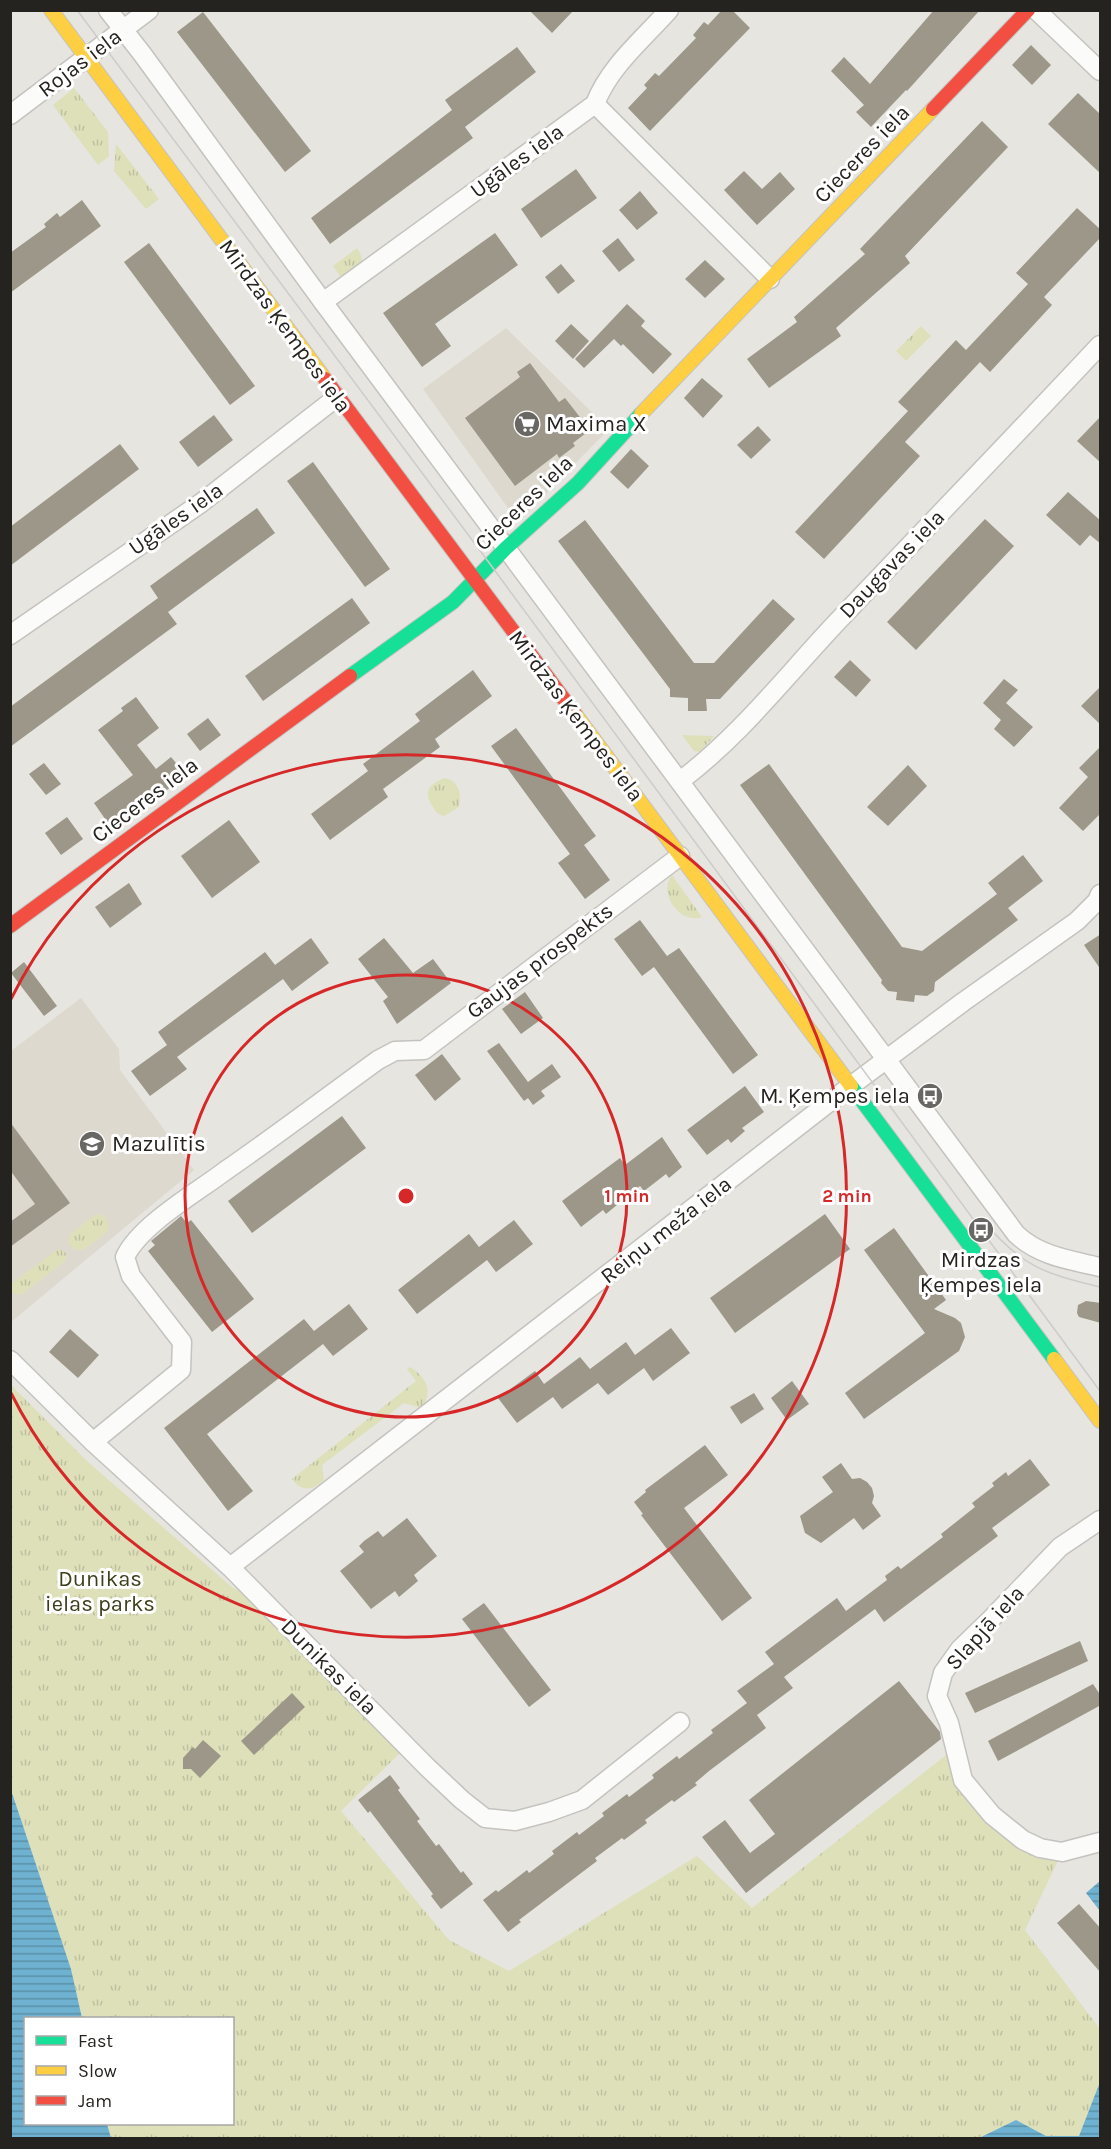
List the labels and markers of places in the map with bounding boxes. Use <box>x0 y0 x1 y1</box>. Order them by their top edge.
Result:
supermarket icon: Maxima X <box>512 409 542 439</box>
place label: Maxima X <box>546 411 647 437</box>
bus stop icon: M. Ķempes iela <box>915 1081 945 1111</box>
place label: M. Ķempes iela <box>760 1083 910 1109</box>
school or university icon: Mazulītis <box>77 1129 107 1159</box>
place label: Mazulītis <box>112 1131 206 1157</box>
centre of rings <box>396 1186 416 1206</box>
bus stop icon: Mirdzas Ķempes iela <box>966 1215 996 1245</box>
place label: Mirdzas Ķempes iela <box>920 1247 1042 1298</box>

